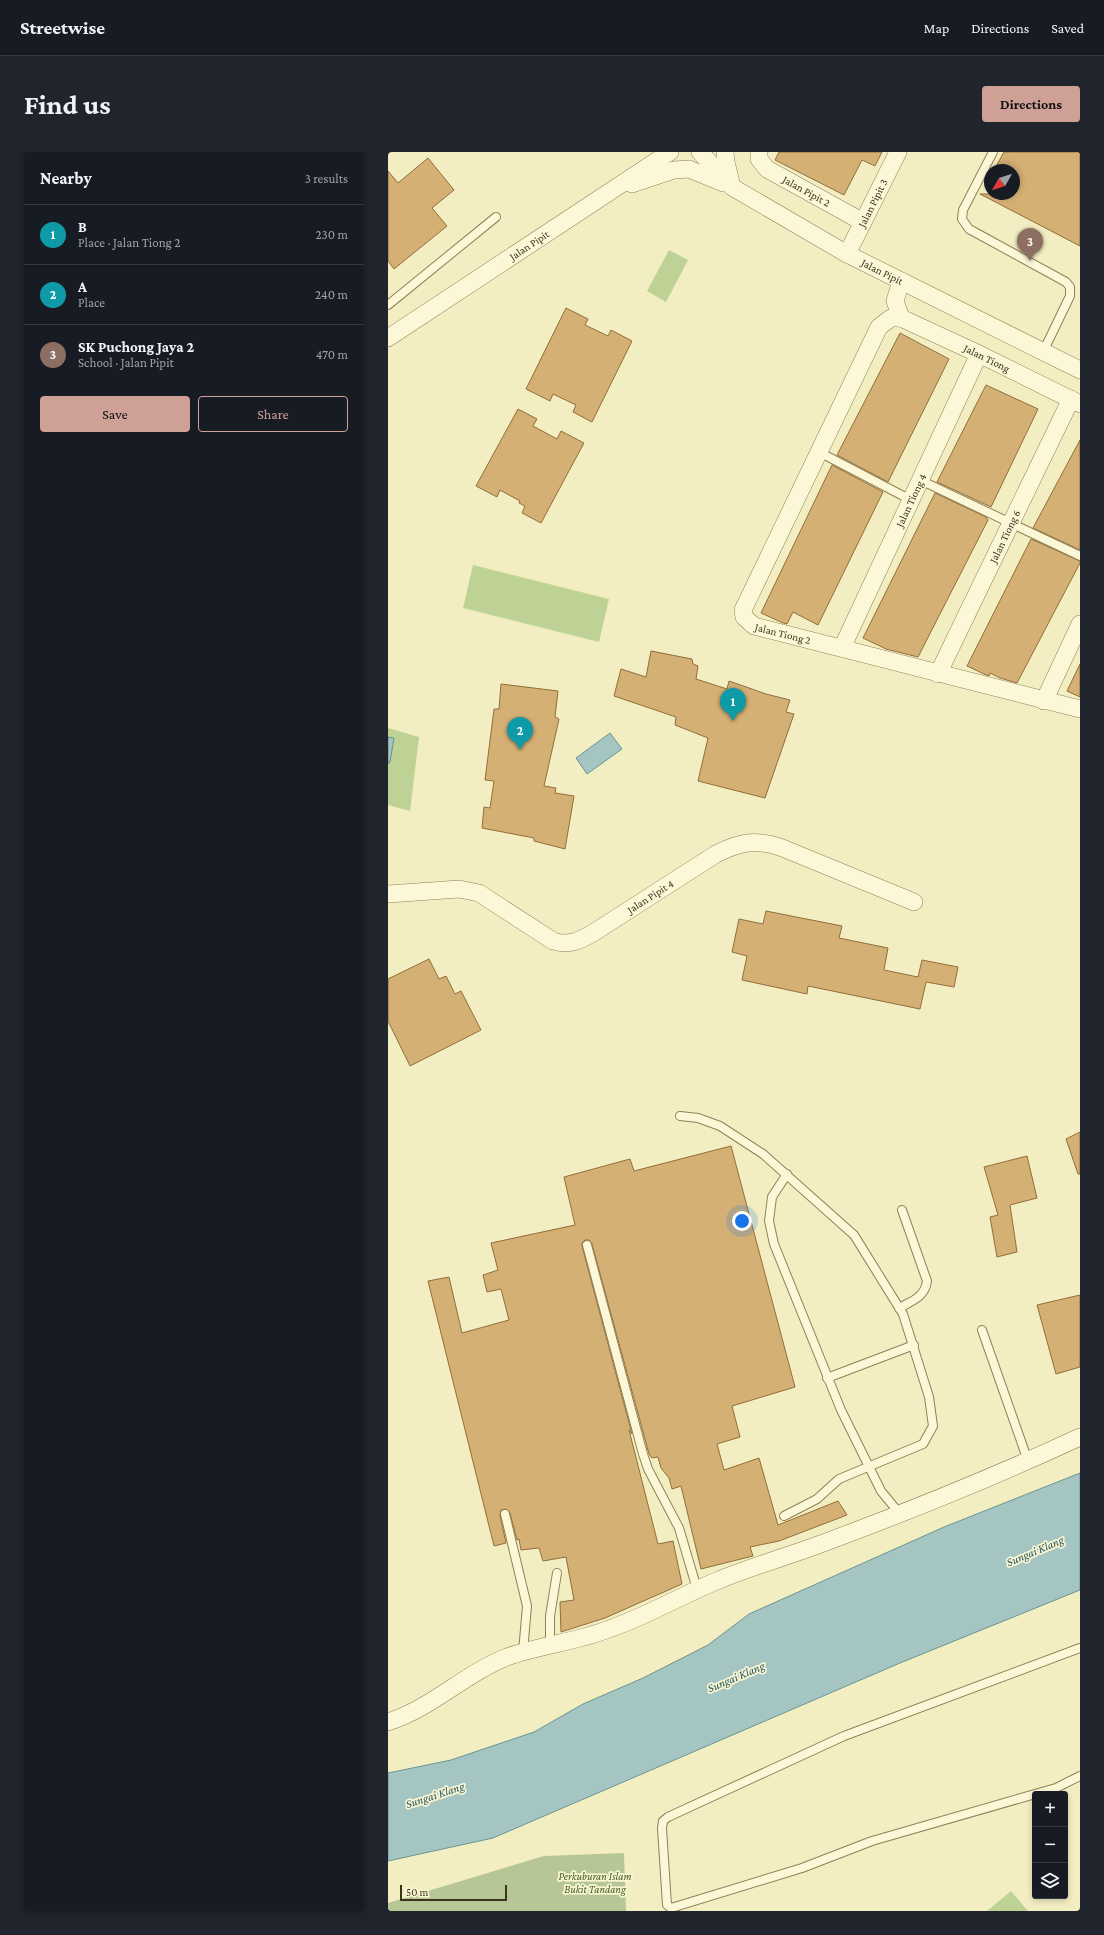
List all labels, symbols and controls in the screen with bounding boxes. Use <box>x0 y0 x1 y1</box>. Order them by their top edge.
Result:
text: Streetwise <box>20 17 105 38</box>
text: Map <box>924 20 949 36</box>
text: Directions <box>971 20 1029 36</box>
text: Saved <box>1051 20 1084 36</box>
button: Directions <box>982 86 1080 122</box>
text: Find us <box>24 89 111 120</box>
north arrow <box>984 164 1020 200</box>
text: Nearby <box>40 169 92 188</box>
text: 3 results <box>305 171 348 186</box>
street label: Jalan Pipit 2 <box>779 172 832 209</box>
street label: Jalan Pipit 3 <box>855 177 890 230</box>
text: B <box>78 219 87 235</box>
text: 1 <box>51 227 55 242</box>
text: 230 m <box>315 227 348 242</box>
street label: Jalan Pipit <box>506 227 551 264</box>
pin: 3 <box>1017 228 1043 261</box>
text: Place · Jalan Tiong 2 <box>78 235 181 250</box>
street label: Jalan Pipit <box>858 256 906 287</box>
text: A <box>78 279 87 295</box>
text: 2 <box>50 287 56 302</box>
text: 240 m <box>315 287 348 302</box>
text: Place <box>78 295 105 310</box>
text: SK Puchong Jaya 2 <box>78 339 194 355</box>
street label: Jalan Tiong <box>961 341 1013 376</box>
text: 3 <box>50 347 56 362</box>
text: 470 m <box>316 347 348 362</box>
text: School · Jalan Pipit <box>78 355 174 370</box>
button: Save <box>40 396 190 432</box>
button: Share <box>198 396 348 432</box>
street label: Jalan Tiong 4 <box>893 471 929 530</box>
street label: Jalan Tiong 6 <box>986 508 1023 566</box>
street label: Jalan Tiong 2 <box>753 620 812 646</box>
pin: 1 <box>720 688 746 721</box>
pin: 2 <box>507 717 533 750</box>
street label: Jalan Pipit 4 <box>624 877 676 917</box>
your location <box>732 1211 752 1231</box>
water label: Sungai Klang <box>1004 1532 1066 1569</box>
water label: Sungai Klang <box>705 1658 767 1695</box>
water label: Sungai Klang <box>404 1779 467 1811</box>
map controls <box>1032 1791 1068 1899</box>
button: + <box>1032 1791 1068 1827</box>
button: − <box>1032 1827 1068 1863</box>
button: layers <box>1032 1863 1068 1899</box>
park label: Perkuburan Islam Bukit Tandang <box>559 1870 631 1896</box>
scale bar <box>400 1883 507 1902</box>
text: 50 m <box>406 1886 428 1898</box>

